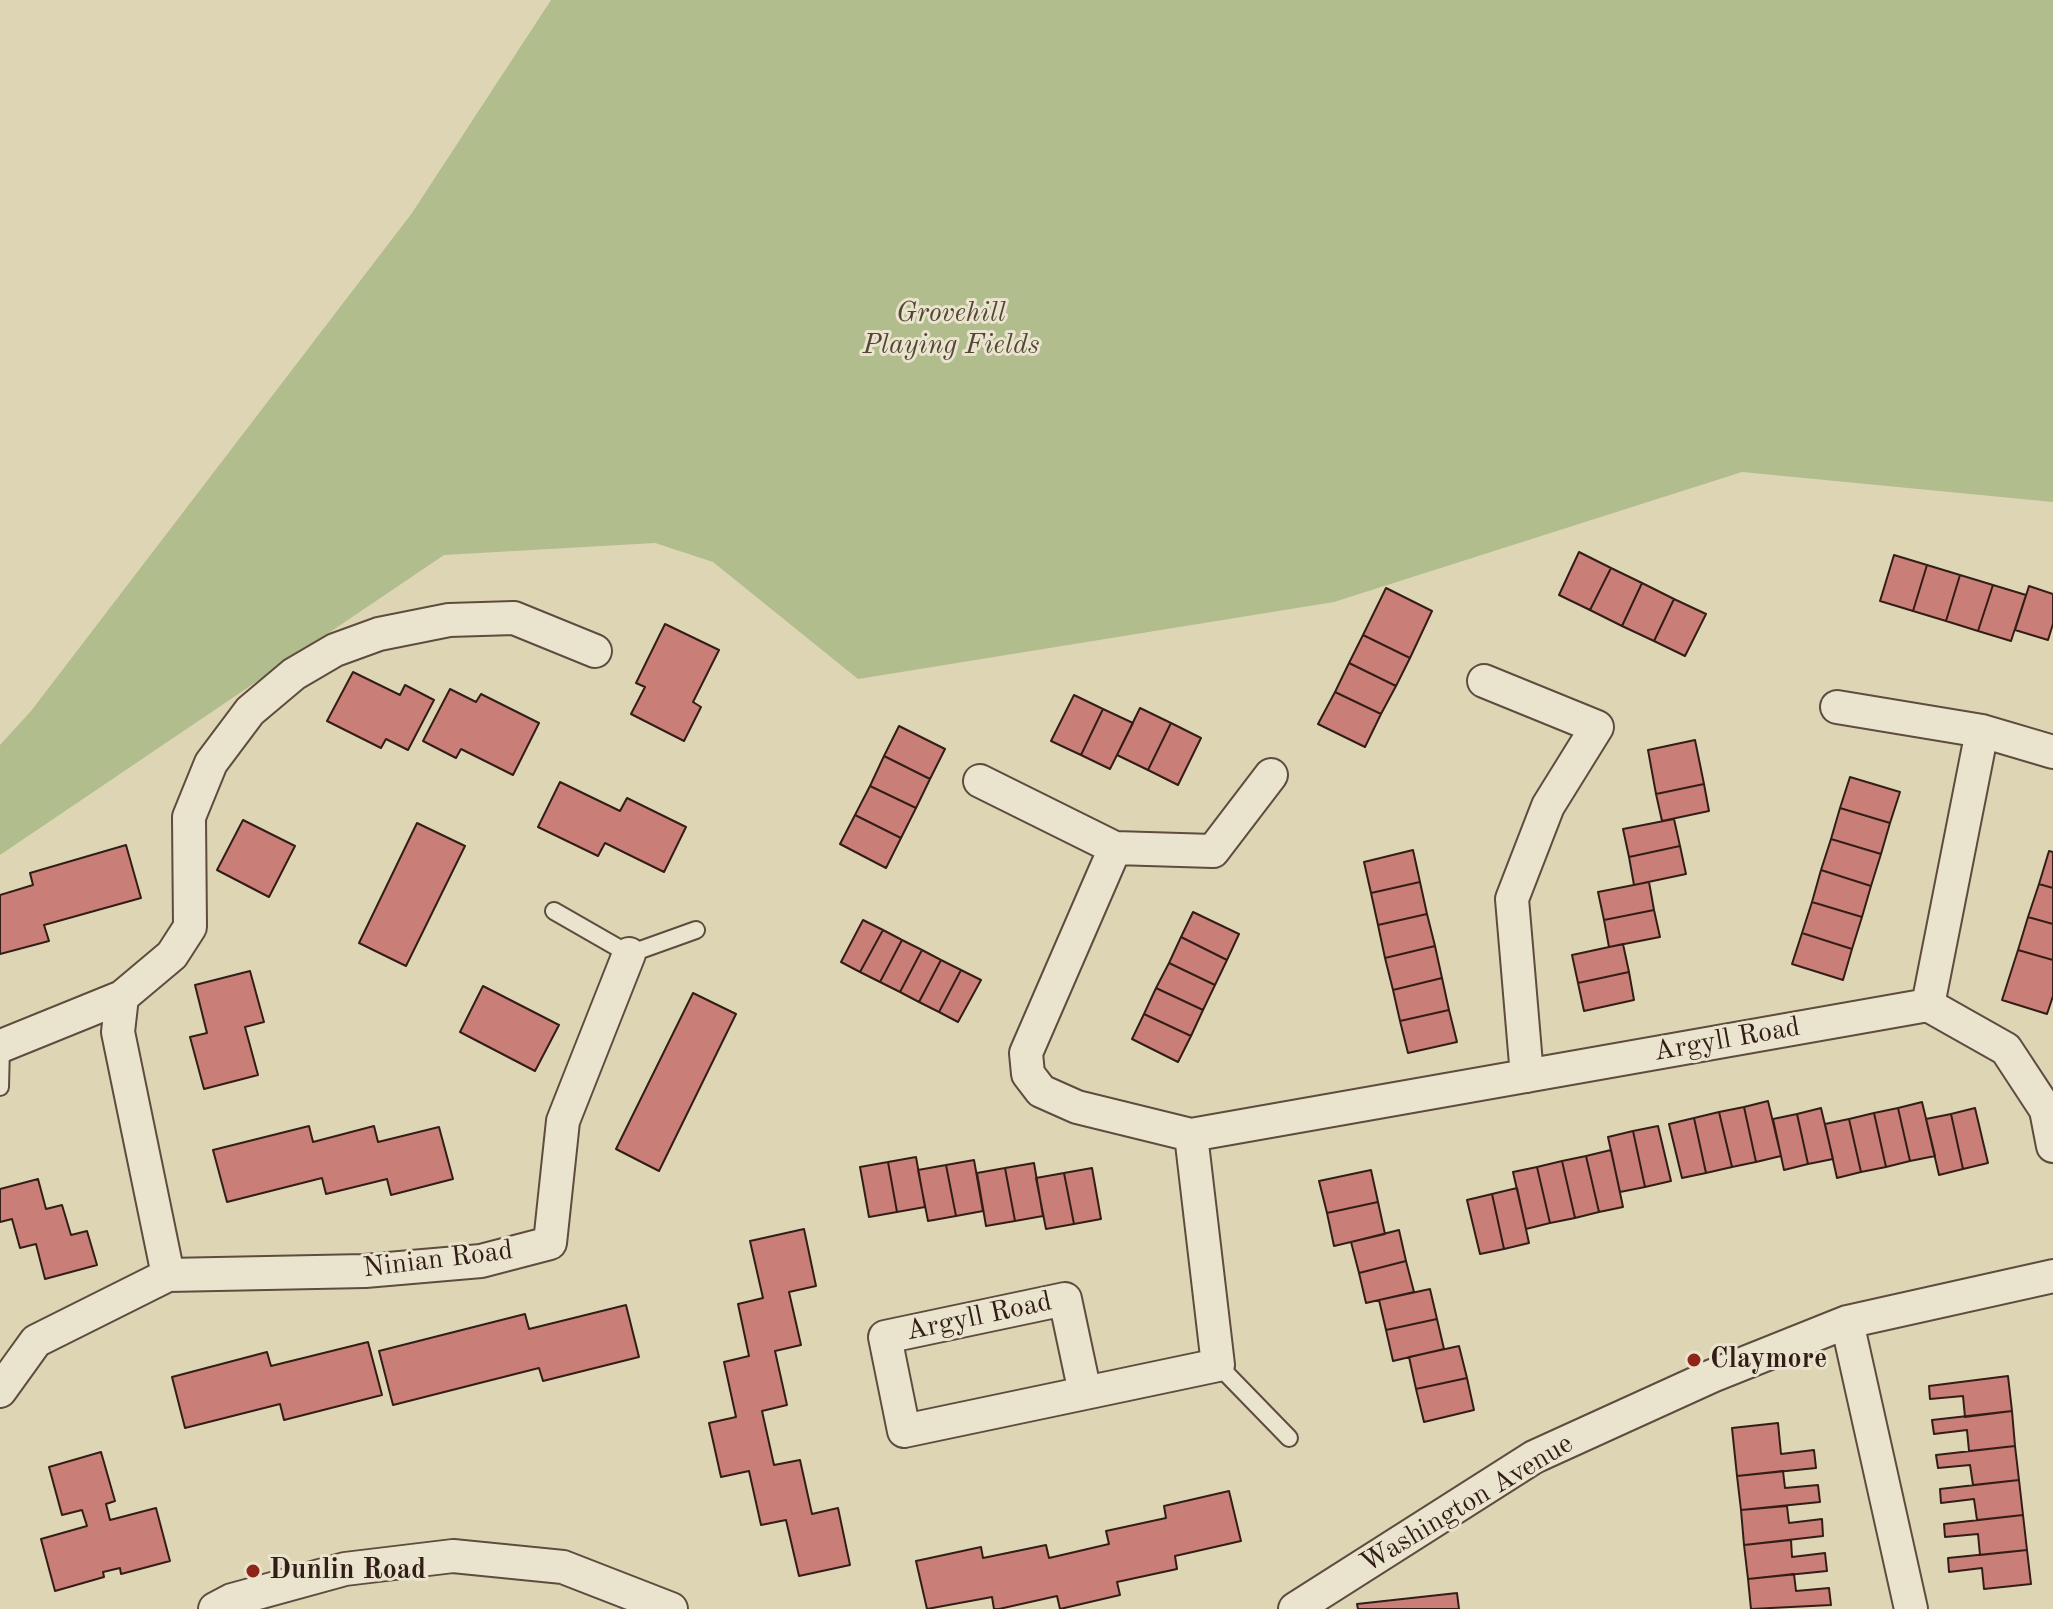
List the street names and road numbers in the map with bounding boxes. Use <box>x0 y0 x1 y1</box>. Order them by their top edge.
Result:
street label: Argyll Road <box>1651 1011 1803 1069</box>
street label: Ninian Road <box>361 1234 515 1286</box>
street label: Argyll Road <box>903 1285 1055 1349</box>
street label: Washington Avenue <box>1355 1427 1579 1581</box>

